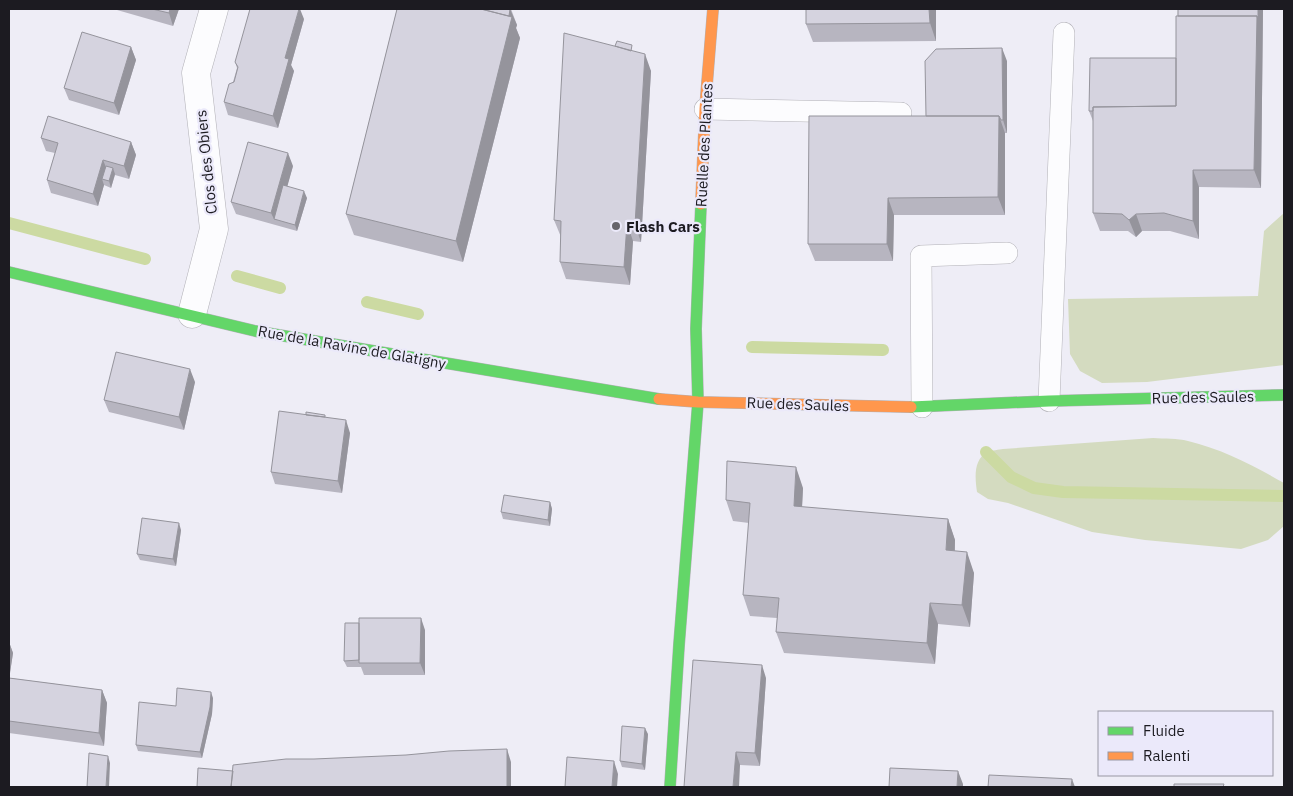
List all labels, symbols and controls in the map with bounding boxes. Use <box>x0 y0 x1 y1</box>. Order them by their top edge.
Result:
street label: Ruelle des Plantes <box>691 82 717 208</box>
street label: Clos des Obiers <box>191 109 221 215</box>
place label: Flash Cars <box>626 217 700 236</box>
marker: Flash Cars <box>610 220 622 232</box>
street label: Rue de la Ravine de Glatigny <box>257 321 448 373</box>
street label: Rue des Saules <box>1152 387 1254 407</box>
street label: Rue des Saules <box>746 393 850 415</box>
legend <box>1098 711 1273 776</box>
text: Fluide <box>1143 721 1185 740</box>
text: Ralenti <box>1143 746 1190 765</box>

